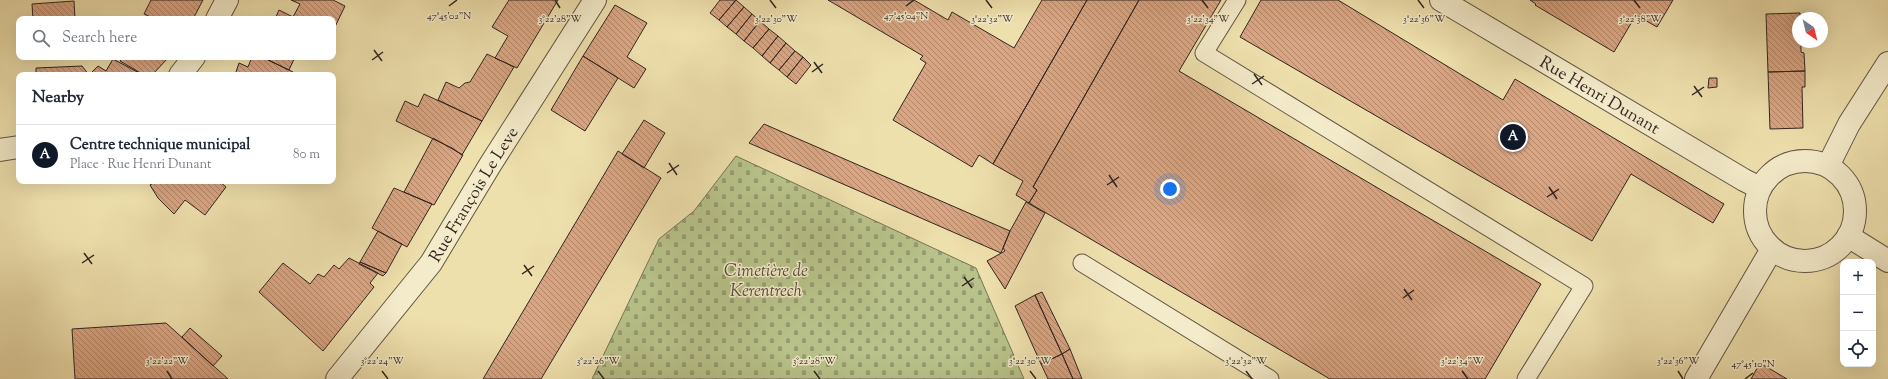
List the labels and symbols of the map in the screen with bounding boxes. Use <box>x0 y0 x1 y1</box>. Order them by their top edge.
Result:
text: 47°45'02"N <box>427 9 471 24</box>
text: 47°45'04"N <box>884 9 928 24</box>
text: 3°22'28"W <box>538 12 582 27</box>
text: 3°22'30"W <box>755 12 797 27</box>
text: 3°22'32"W <box>971 12 1013 27</box>
text: 3°22'34"W <box>1187 12 1229 27</box>
text: 3°22'36"W <box>1403 12 1445 27</box>
text: 3°22'38"W <box>1619 12 1661 27</box>
north arrow <box>1792 12 1828 48</box>
street label: Rue Henri Dunant <box>1534 51 1664 141</box>
pin: A <box>1500 122 1526 152</box>
street label: Rue François Le Leve <box>424 123 525 267</box>
your location <box>1160 179 1180 199</box>
park label: Cimetière de Kerentrech <box>724 260 808 304</box>
text: 3°22'22"W <box>146 354 188 369</box>
text: 3°22'24"W <box>360 354 404 369</box>
text: 3°22'26"W <box>576 354 620 369</box>
text: 3°22'28"W <box>792 354 836 369</box>
text: 3°22'30"W <box>1009 354 1051 369</box>
text: 3°22'32"W <box>1225 354 1267 369</box>
text: 3°22'34"W <box>1441 354 1483 369</box>
text: 3°22'36"W <box>1657 354 1699 369</box>
text: 47°45'10"N <box>1731 357 1775 372</box>

